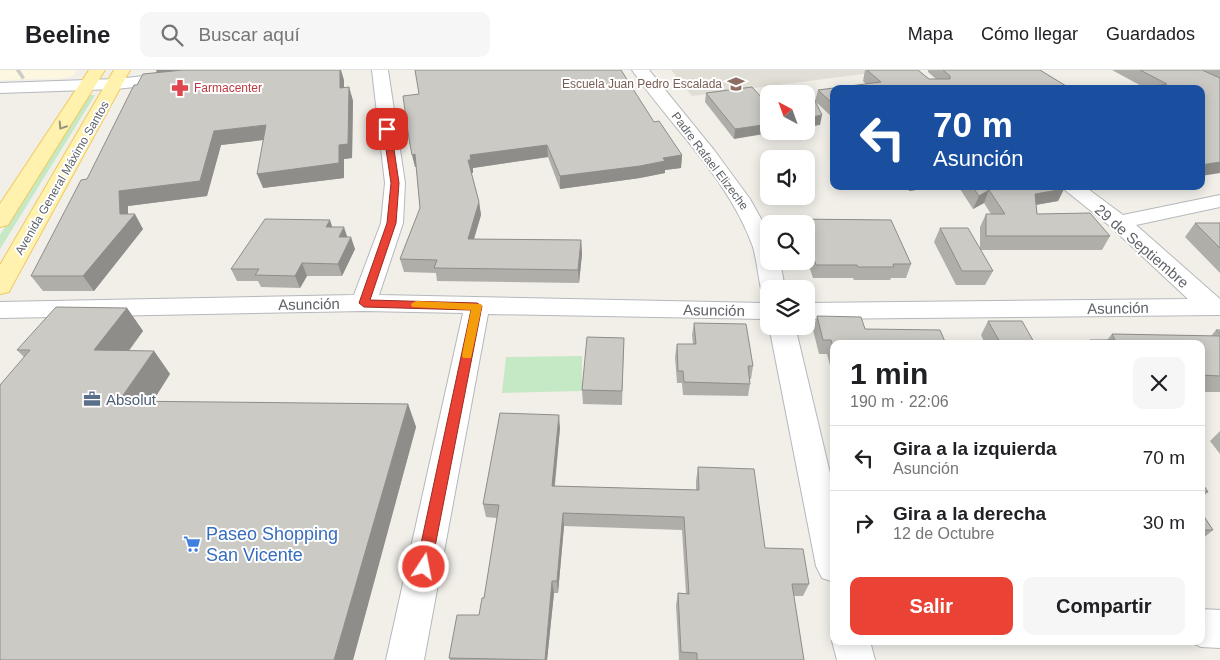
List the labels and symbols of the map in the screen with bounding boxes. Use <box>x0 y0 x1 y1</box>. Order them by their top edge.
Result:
school or university icon: Escuela Juan Pedro Escalada <box>726 74 746 94</box>
place label: Escuela Juan Pedro Escalada <box>562 77 722 91</box>
pharmacy icon: Farmacenter <box>170 78 190 98</box>
place label: Farmacenter <box>194 81 262 95</box>
north arrow <box>760 85 815 140</box>
street label: Avenida General Máximo Santos <box>12 99 112 257</box>
pin <box>366 108 408 150</box>
street label: Padre Rafael Elizeche <box>669 109 752 213</box>
one-way arrow <box>59 120 68 130</box>
street label: 29 de Septiembre <box>1092 201 1192 291</box>
street label: Asunción <box>278 295 340 313</box>
street label: Asunción <box>1087 299 1149 317</box>
street label: Asunción <box>683 301 745 319</box>
office icon: Absolut <box>82 389 102 409</box>
place label: Absolut <box>106 391 157 408</box>
place label: Paseo Shopping San Vicente <box>206 524 338 565</box>
supermarket icon: Paseo Shopping San Vicente <box>182 534 202 554</box>
position arrow <box>397 540 449 592</box>

